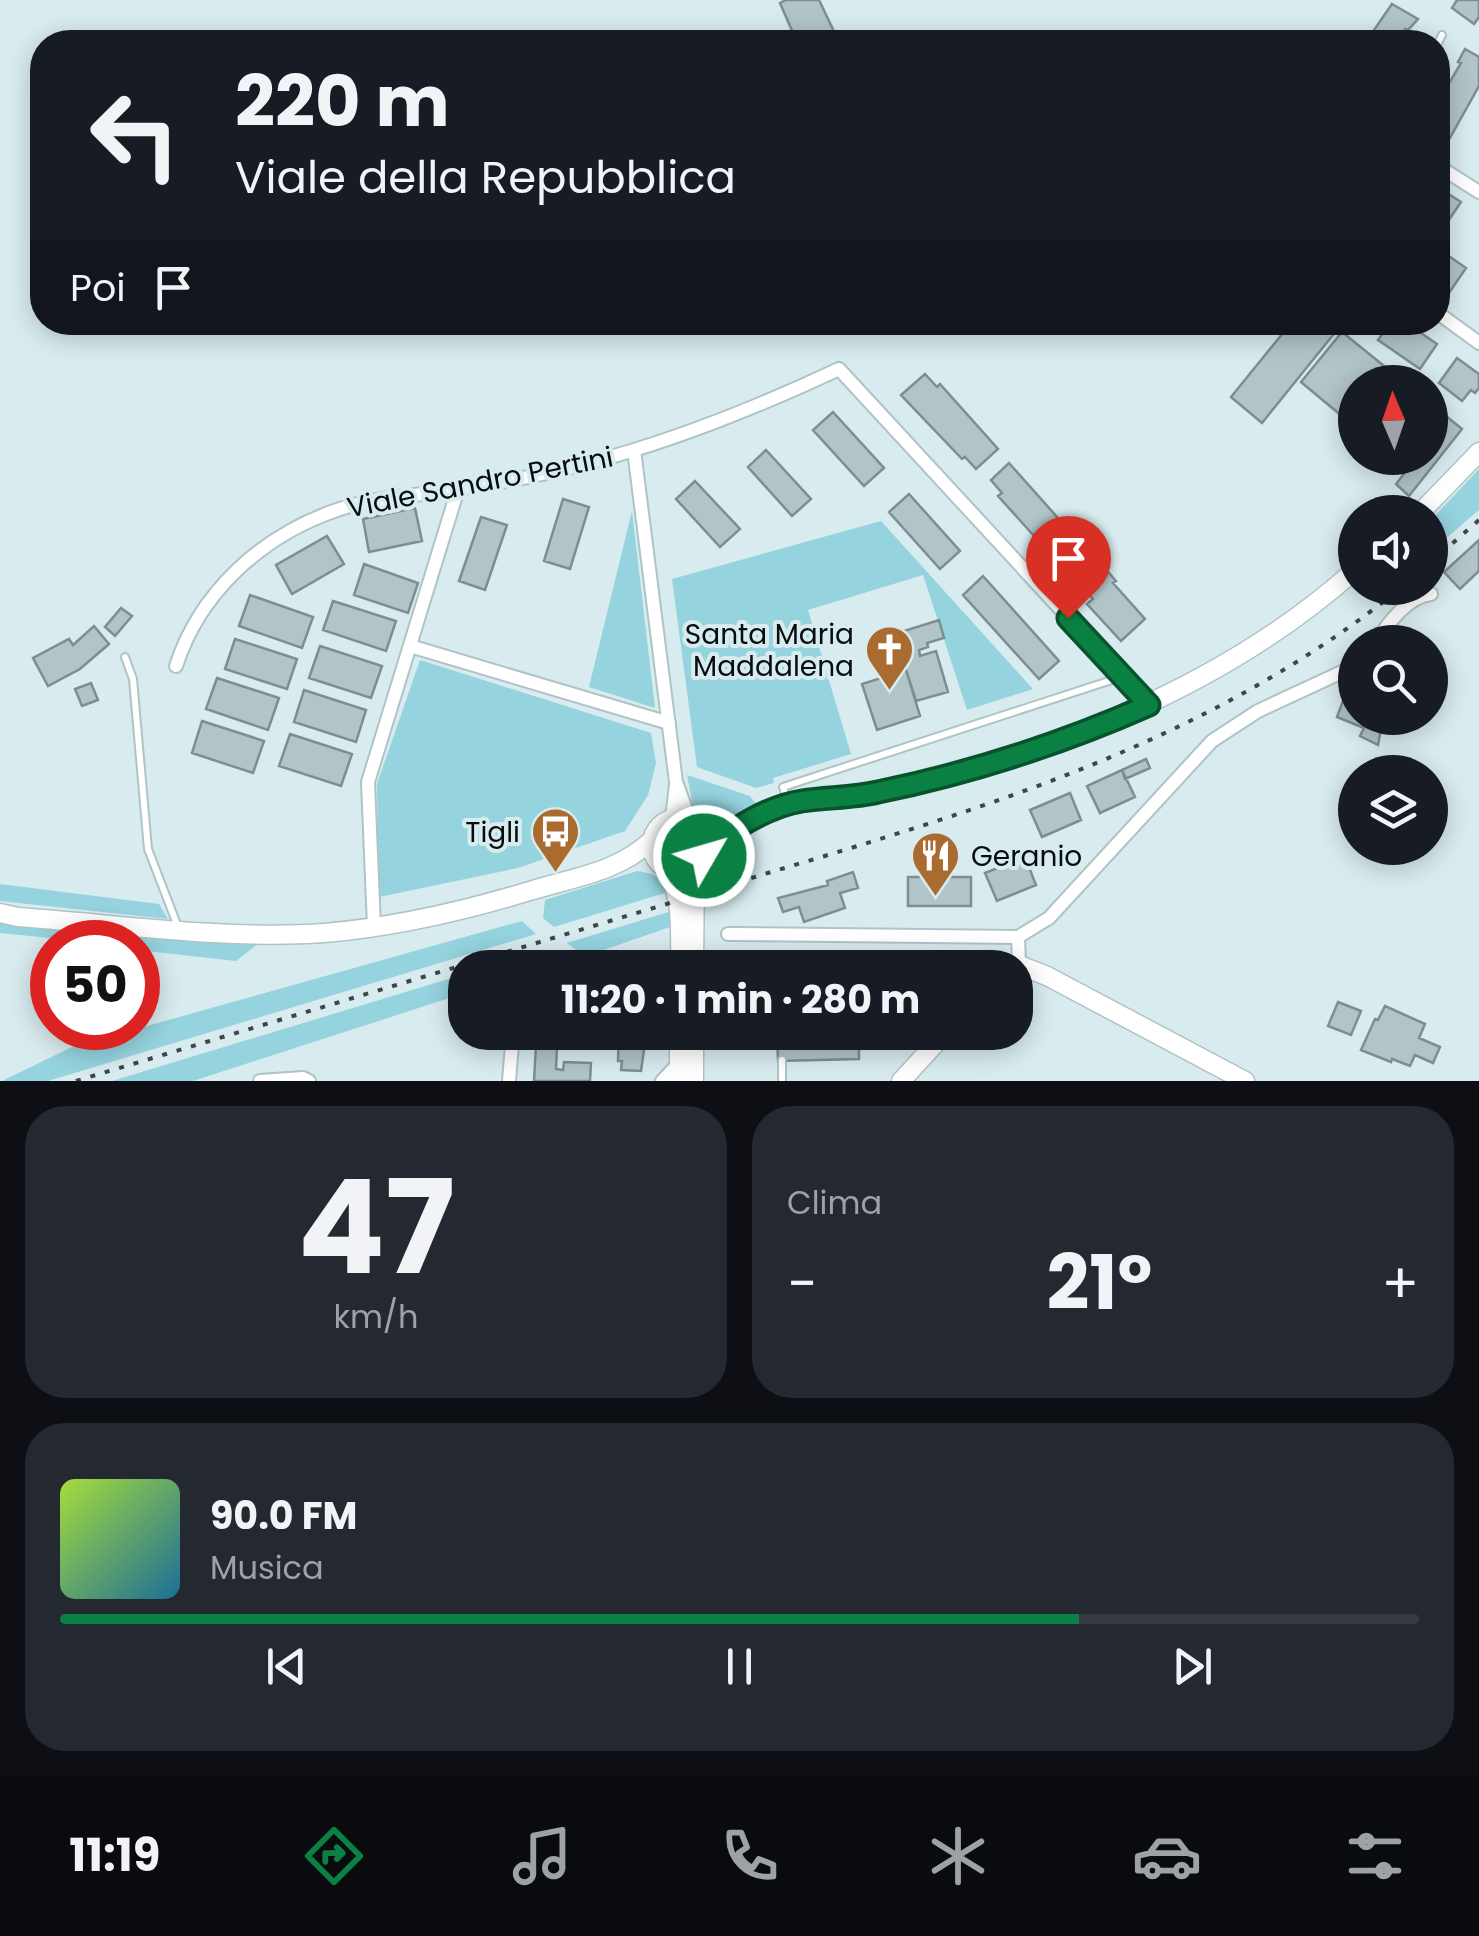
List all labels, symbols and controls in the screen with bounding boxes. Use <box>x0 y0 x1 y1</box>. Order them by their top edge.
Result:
text: 220 m <box>235 52 450 151</box>
icon: left <box>70 70 200 200</box>
text: Viale della Repubblica <box>235 146 736 209</box>
icon: arrive <box>146 260 201 315</box>
text: Poi <box>70 261 126 314</box>
north arrow <box>1338 365 1448 475</box>
map controls <box>1338 365 1448 865</box>
street label: Viale Sandro Pertini <box>344 438 617 527</box>
button: sound <box>1338 495 1448 605</box>
pin <box>1026 516 1111 619</box>
icon: arrive <box>1041 531 1096 586</box>
place label: Santa Maria Maddalena <box>685 615 854 686</box>
church icon: Santa Maria Maddalena <box>863 624 915 692</box>
button: search <box>1338 625 1448 735</box>
button: layers <box>1338 755 1448 865</box>
position arrow <box>652 804 756 908</box>
bus stop icon: Tigli <box>529 806 581 874</box>
place label: Tigli <box>465 813 520 852</box>
restaurant icon: Geranio <box>910 830 962 898</box>
place label: Geranio <box>971 837 1082 876</box>
speed limit sign: 50 <box>30 920 160 1050</box>
text: 11:20 · 1 min · 280 m <box>561 973 920 1026</box>
text: 47 <box>297 1136 455 1319</box>
text: Clima <box>787 1180 882 1225</box>
text: 21° <box>1046 1230 1152 1335</box>
text: − <box>787 1245 817 1322</box>
text: + <box>1381 1245 1419 1322</box>
text: km/h <box>333 1294 419 1339</box>
text: 90.0 FM <box>210 1489 357 1542</box>
text: Musica <box>210 1545 324 1590</box>
icon: previous <box>259 1639 314 1694</box>
icon: pause <box>712 1639 767 1694</box>
icon: next <box>1165 1639 1220 1694</box>
icon: directions <box>299 1821 369 1891</box>
icon: music <box>507 1821 577 1891</box>
icon: phone <box>715 1821 785 1891</box>
icon: climate <box>923 1821 993 1891</box>
icon: car <box>1132 1821 1202 1891</box>
icon: filters <box>1340 1821 1410 1891</box>
text: 11:19 <box>69 1824 160 1887</box>

